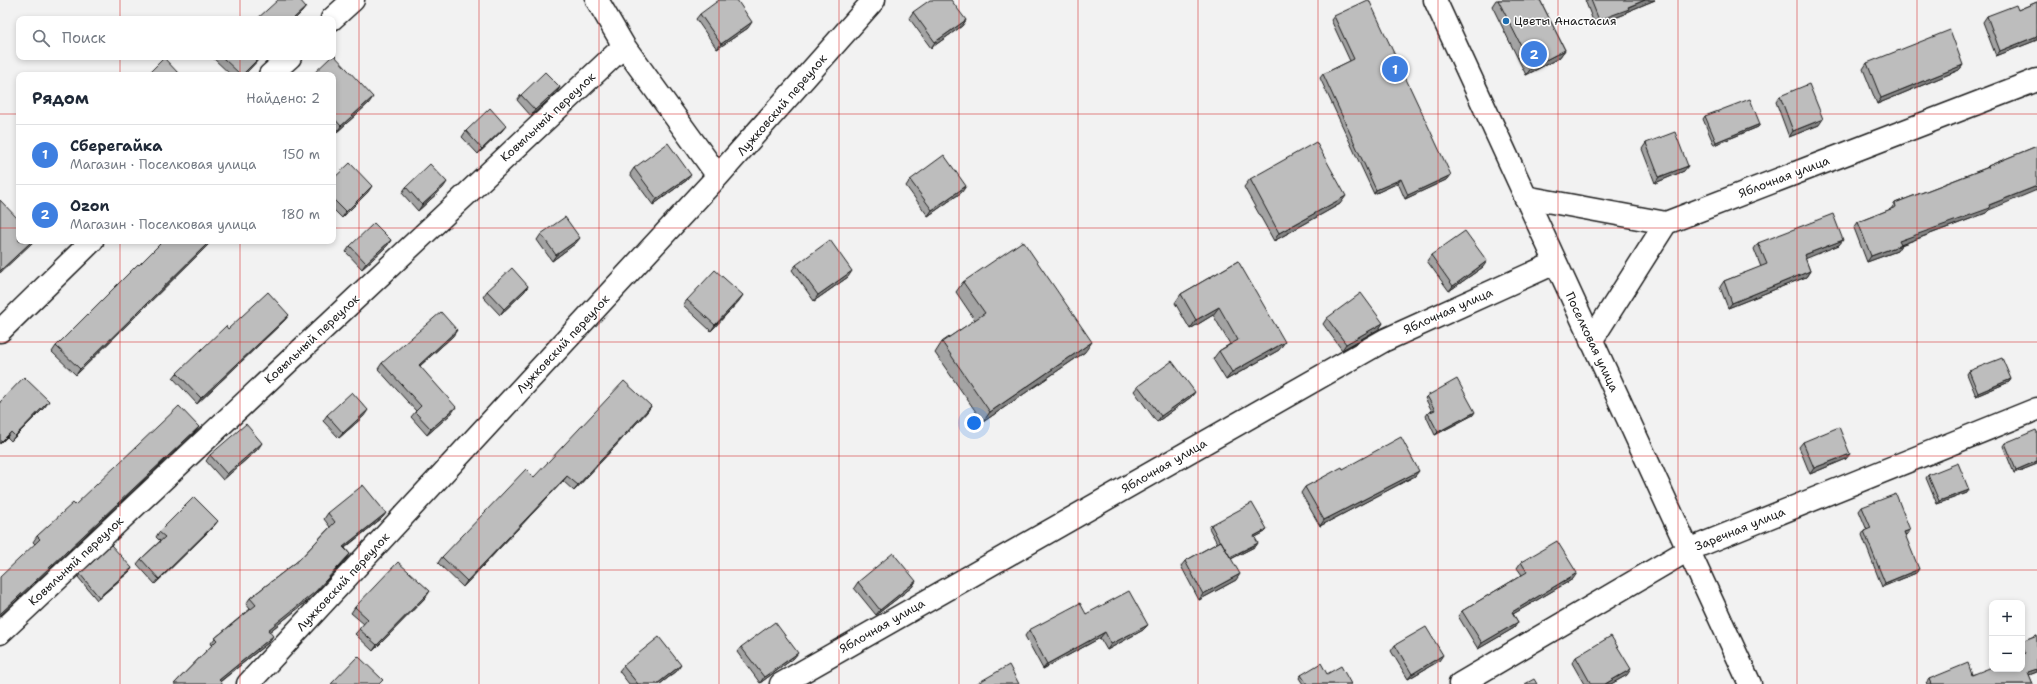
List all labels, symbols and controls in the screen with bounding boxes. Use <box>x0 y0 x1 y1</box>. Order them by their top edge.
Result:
place label: Цветы Анастасия <box>1514 13 1616 29</box>
search box <box>16 16 336 60</box>
marker: Цветы Анастасия <box>1501 16 1511 26</box>
icon: search <box>30 27 52 49</box>
text: Поиск <box>62 28 106 48</box>
pin: 2 <box>1521 39 1547 69</box>
street label: Лужковский переулок <box>734 50 831 159</box>
pin: 1 <box>1382 54 1408 84</box>
street label: Ковыльный переулок <box>497 68 599 165</box>
text: Рядом <box>32 87 89 109</box>
text: Найдено: 2 <box>246 90 320 107</box>
text: Сберегайка <box>70 136 162 156</box>
text: 1 <box>42 146 48 163</box>
text: 150 m <box>282 146 320 163</box>
street label: Яблочная улица <box>1736 152 1832 202</box>
text: Магазин · Поселковая улица <box>70 156 256 173</box>
text: Ozon <box>70 196 110 216</box>
text: 2 <box>40 206 50 223</box>
text: 180 m <box>281 206 320 223</box>
text: Магазин · Поселковая улица <box>70 216 256 233</box>
street label: Яблочная улица <box>1401 284 1496 338</box>
street label: Поселковая улица <box>1562 289 1622 395</box>
street label: Ковыльный переулок <box>261 290 363 387</box>
street label: Лужковский переулок <box>513 291 613 397</box>
your location <box>964 413 984 433</box>
street label: Яблочная улица <box>1118 435 1210 497</box>
street label: Заречная улица <box>1693 503 1788 554</box>
street label: Ковыльный переулок <box>25 512 127 609</box>
street label: Лужковский переулок <box>293 529 393 635</box>
street label: Яблочная улица <box>836 595 928 657</box>
map controls <box>1989 600 2025 672</box>
button: + <box>1989 600 2025 636</box>
button: − <box>1989 636 2025 672</box>

